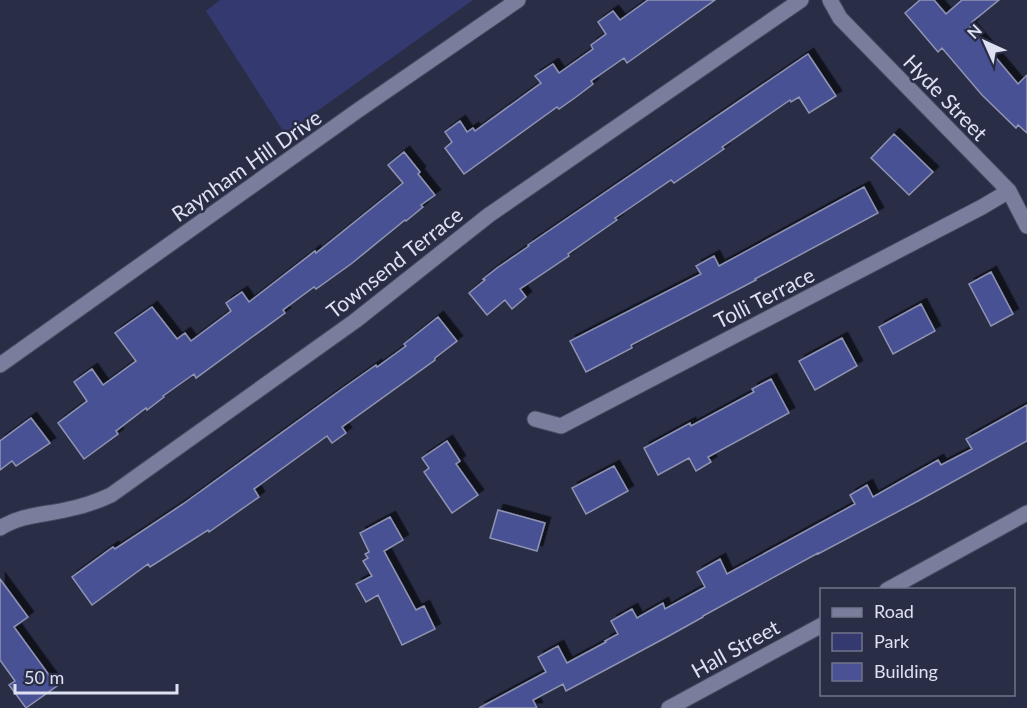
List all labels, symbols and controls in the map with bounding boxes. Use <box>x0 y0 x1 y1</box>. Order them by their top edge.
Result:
north arrow <box>955 12 1015 72</box>
text: N <box>963 20 985 42</box>
street label: Hyde Street <box>899 49 993 146</box>
street label: Raynham Hill Drive <box>166 104 326 226</box>
street label: Townsend Terrace <box>321 201 467 323</box>
street label: Tolli Terrace <box>710 261 818 333</box>
legend <box>820 588 1015 696</box>
text: Road <box>874 600 914 622</box>
street label: Hall Street <box>687 613 784 682</box>
text: Park <box>874 630 910 652</box>
scale bar <box>15 657 177 695</box>
text: Building <box>874 660 938 682</box>
text: 50 m <box>24 666 64 688</box>

